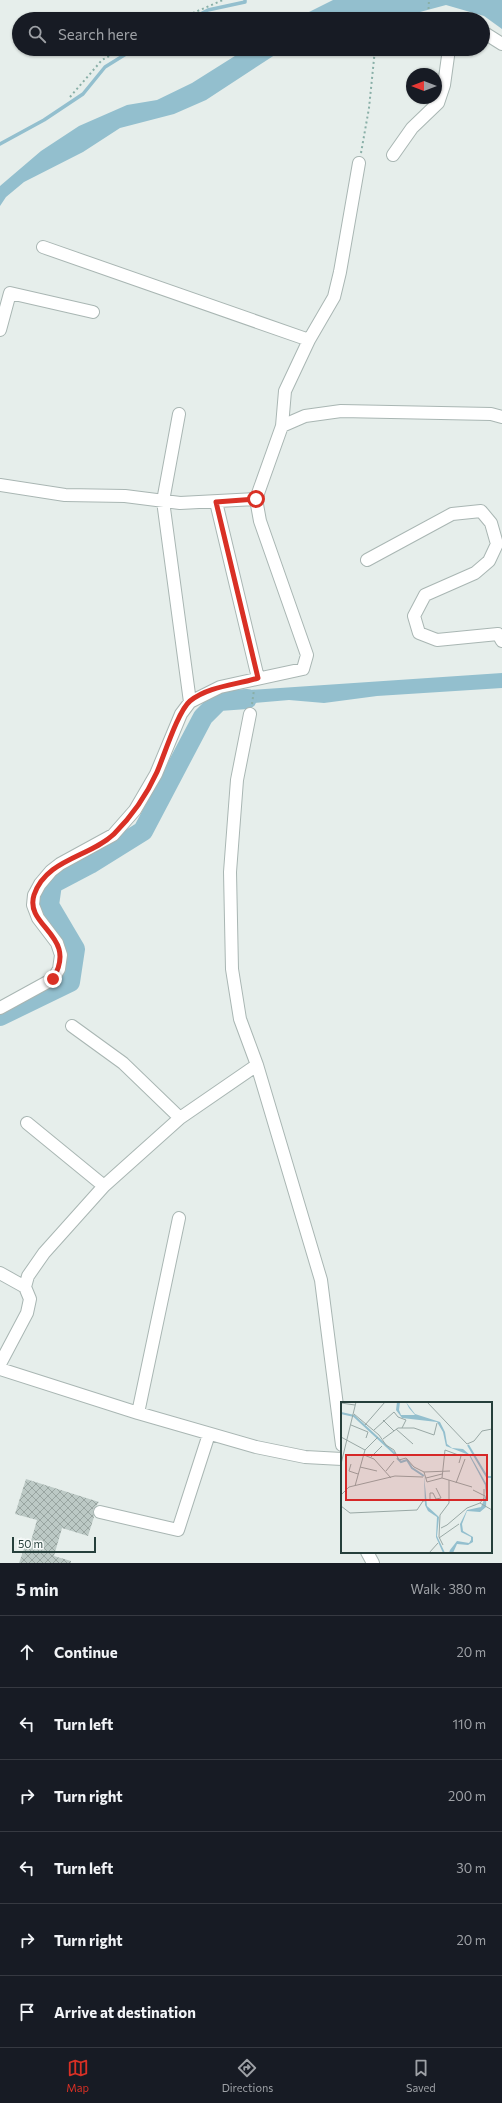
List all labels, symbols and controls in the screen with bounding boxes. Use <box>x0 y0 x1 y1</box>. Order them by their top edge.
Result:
search box <box>12 12 490 56</box>
icon: search <box>26 23 48 45</box>
text: Search here <box>58 25 137 43</box>
north arrow <box>406 68 442 104</box>
route start <box>247 490 265 508</box>
route end <box>44 970 62 988</box>
inset map <box>341 1402 492 1553</box>
scale bar <box>12 1535 96 1554</box>
text: 50 m <box>18 1537 43 1550</box>
text: 5 min <box>16 1579 59 1600</box>
text: Walk · 380 m <box>411 1581 486 1597</box>
icon: ahead <box>16 1641 38 1663</box>
text: Continue <box>54 1643 118 1661</box>
text: 20 m <box>457 1644 486 1660</box>
icon: left <box>16 1713 38 1735</box>
text: Turn left <box>54 1715 113 1733</box>
text: 110 m <box>453 1716 486 1732</box>
icon: right <box>16 1785 38 1807</box>
text: Turn right <box>54 1787 123 1805</box>
text: 200 m <box>448 1788 486 1804</box>
icon: left <box>16 1857 38 1879</box>
text: Turn left <box>54 1859 113 1877</box>
text: 30 m <box>456 1860 486 1876</box>
icon: right <box>16 1929 38 1951</box>
text: Turn right <box>54 1931 123 1949</box>
text: 20 m <box>457 1932 486 1948</box>
icon: arrive <box>16 2001 38 2023</box>
text: Arrive at destination <box>54 2003 196 2021</box>
tab: Map <box>66 2057 89 2094</box>
tab: Directions <box>222 2057 273 2094</box>
tab: Saved <box>406 2057 436 2094</box>

